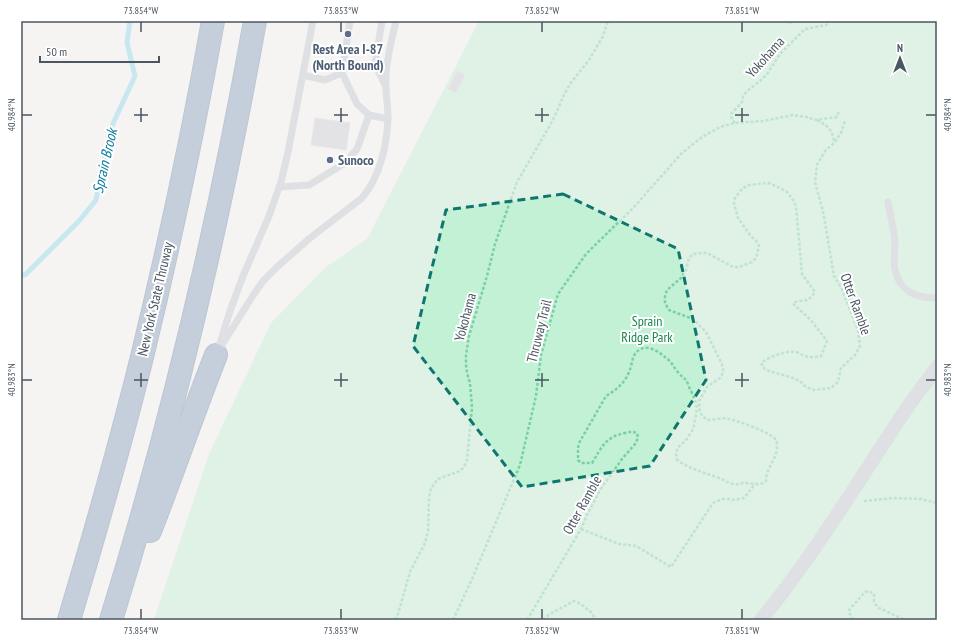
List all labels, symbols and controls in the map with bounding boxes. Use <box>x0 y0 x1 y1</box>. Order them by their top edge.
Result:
text: 73.854°W <box>124 4 158 17</box>
text: 73.853°W <box>324 4 358 17</box>
text: 73.852°W <box>525 4 559 17</box>
text: 73.851°W <box>725 4 759 17</box>
marker: Rest Area I-87 (North Bound) <box>343 29 353 39</box>
street label: Yokohama <box>742 33 788 81</box>
scale bar <box>40 38 159 64</box>
north arrow <box>880 38 920 78</box>
place label: Rest Area I-87 (North Bound) <box>312 40 384 74</box>
text: N <box>897 41 903 55</box>
text: 50 m <box>46 44 67 59</box>
text: 40.984°N <box>5 98 18 132</box>
text: 40.984°N <box>941 98 954 132</box>
water label: Sprain Brook <box>88 124 122 195</box>
place label: Sunoco <box>338 151 374 169</box>
marker: Sunoco <box>325 155 335 165</box>
street label: New York State Thruway <box>133 240 177 358</box>
street label: Otter Ramble <box>837 271 876 338</box>
street label: Yokohama <box>450 291 480 343</box>
street label: Thruway Trail <box>522 297 556 364</box>
park label: Sprain Ridge Park <box>621 312 673 346</box>
text: 40.983°N <box>5 363 18 397</box>
text: 40.983°N <box>941 363 954 397</box>
street label: Otter Ramble <box>559 472 606 538</box>
text: 73.854°W <box>124 624 158 637</box>
text: 73.853°W <box>324 624 358 637</box>
text: 73.852°W <box>525 624 559 637</box>
text: 73.851°W <box>725 624 759 637</box>

